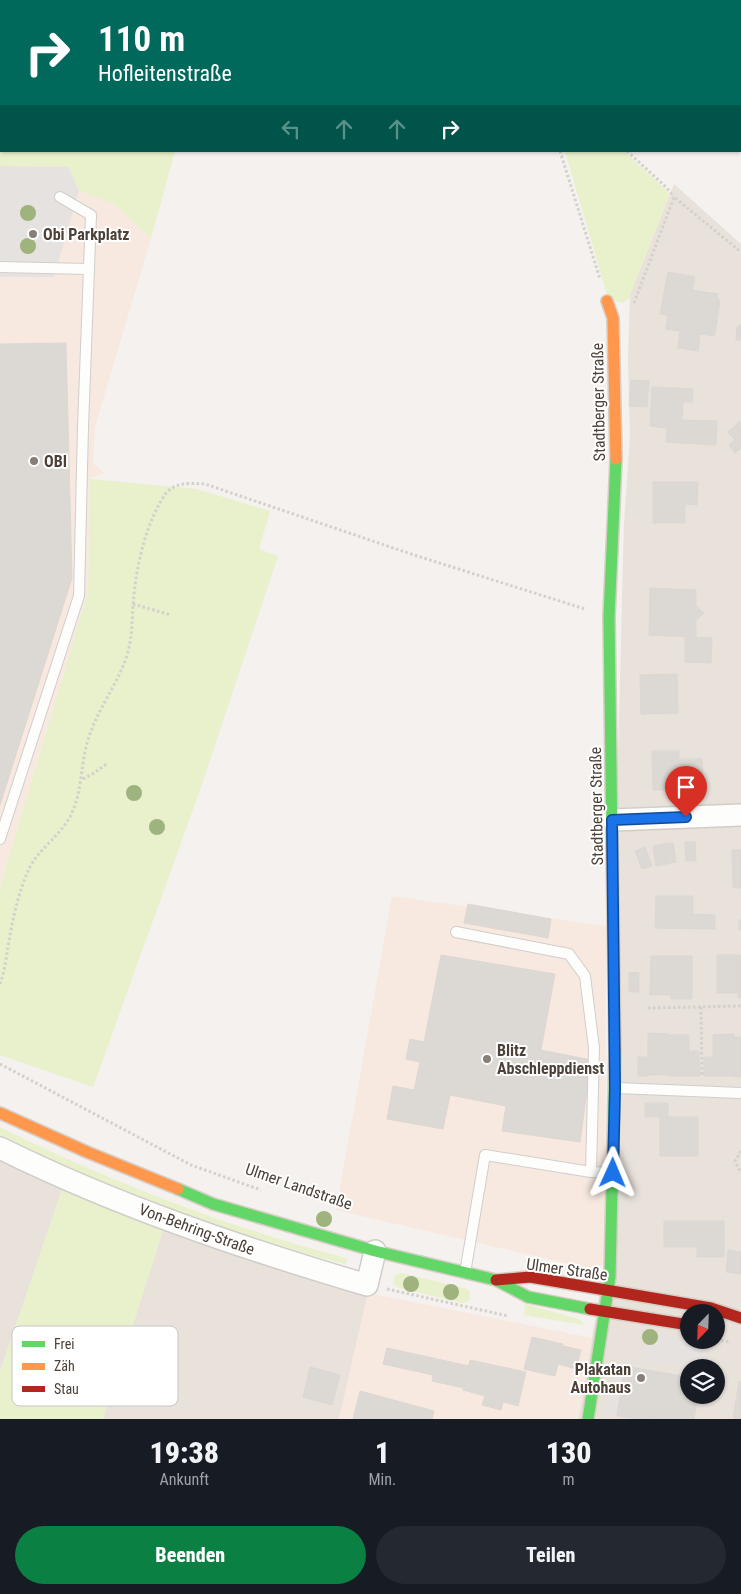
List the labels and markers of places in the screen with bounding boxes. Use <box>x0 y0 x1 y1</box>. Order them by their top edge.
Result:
place label: Obi Parkplatz <box>43 225 129 244</box>
marker: Obi Parkplatz <box>27 228 39 240</box>
place label: OBI <box>44 452 67 471</box>
marker: OBI <box>28 455 40 467</box>
pin <box>665 766 707 817</box>
place label: Blitz Abschleppdienst <box>497 1041 604 1078</box>
marker: Blitz Abschleppdienst <box>481 1053 493 1065</box>
place label: Plakatan Autohaus <box>570 1360 631 1397</box>
marker: Plakatan Autohaus <box>635 1372 647 1384</box>

